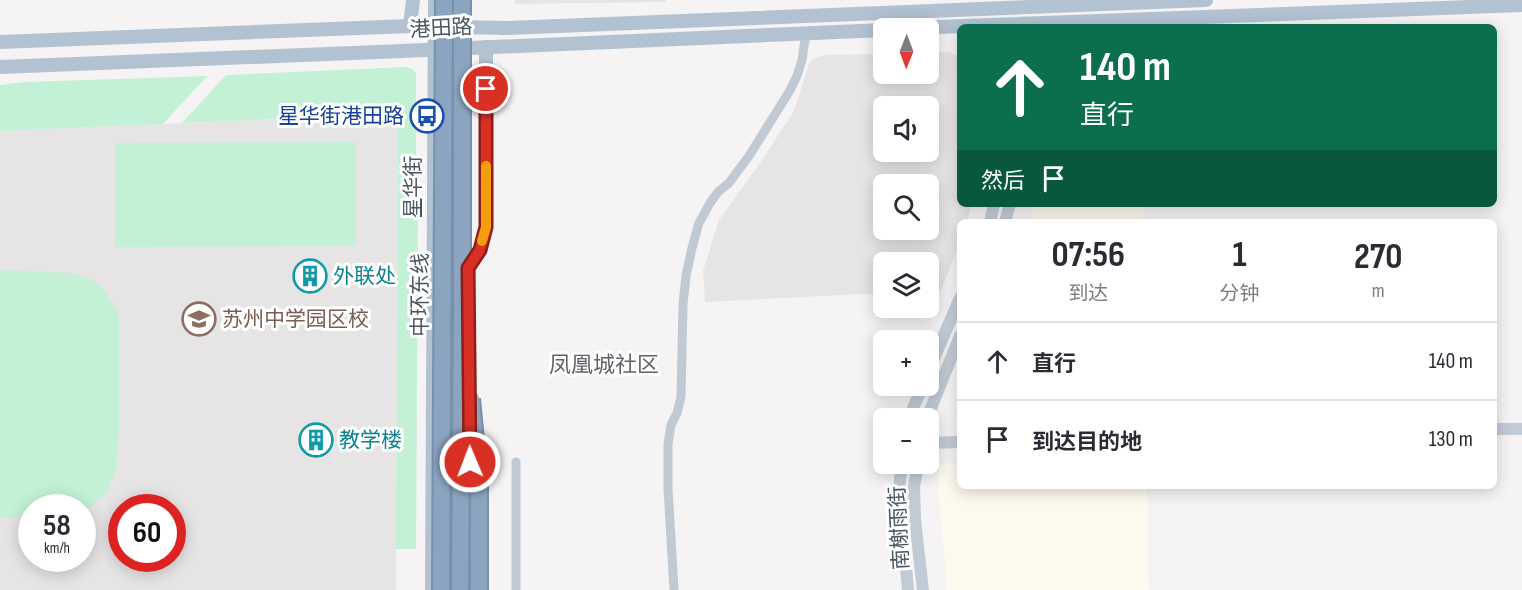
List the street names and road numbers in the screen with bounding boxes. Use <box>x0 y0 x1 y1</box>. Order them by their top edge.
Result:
street label: 港田路 <box>409 14 473 43</box>
street label: 星华街 <box>401 156 426 219</box>
street label: 中环东线 <box>408 253 433 337</box>
street label: 南榭雨街 <box>885 485 914 571</box>

